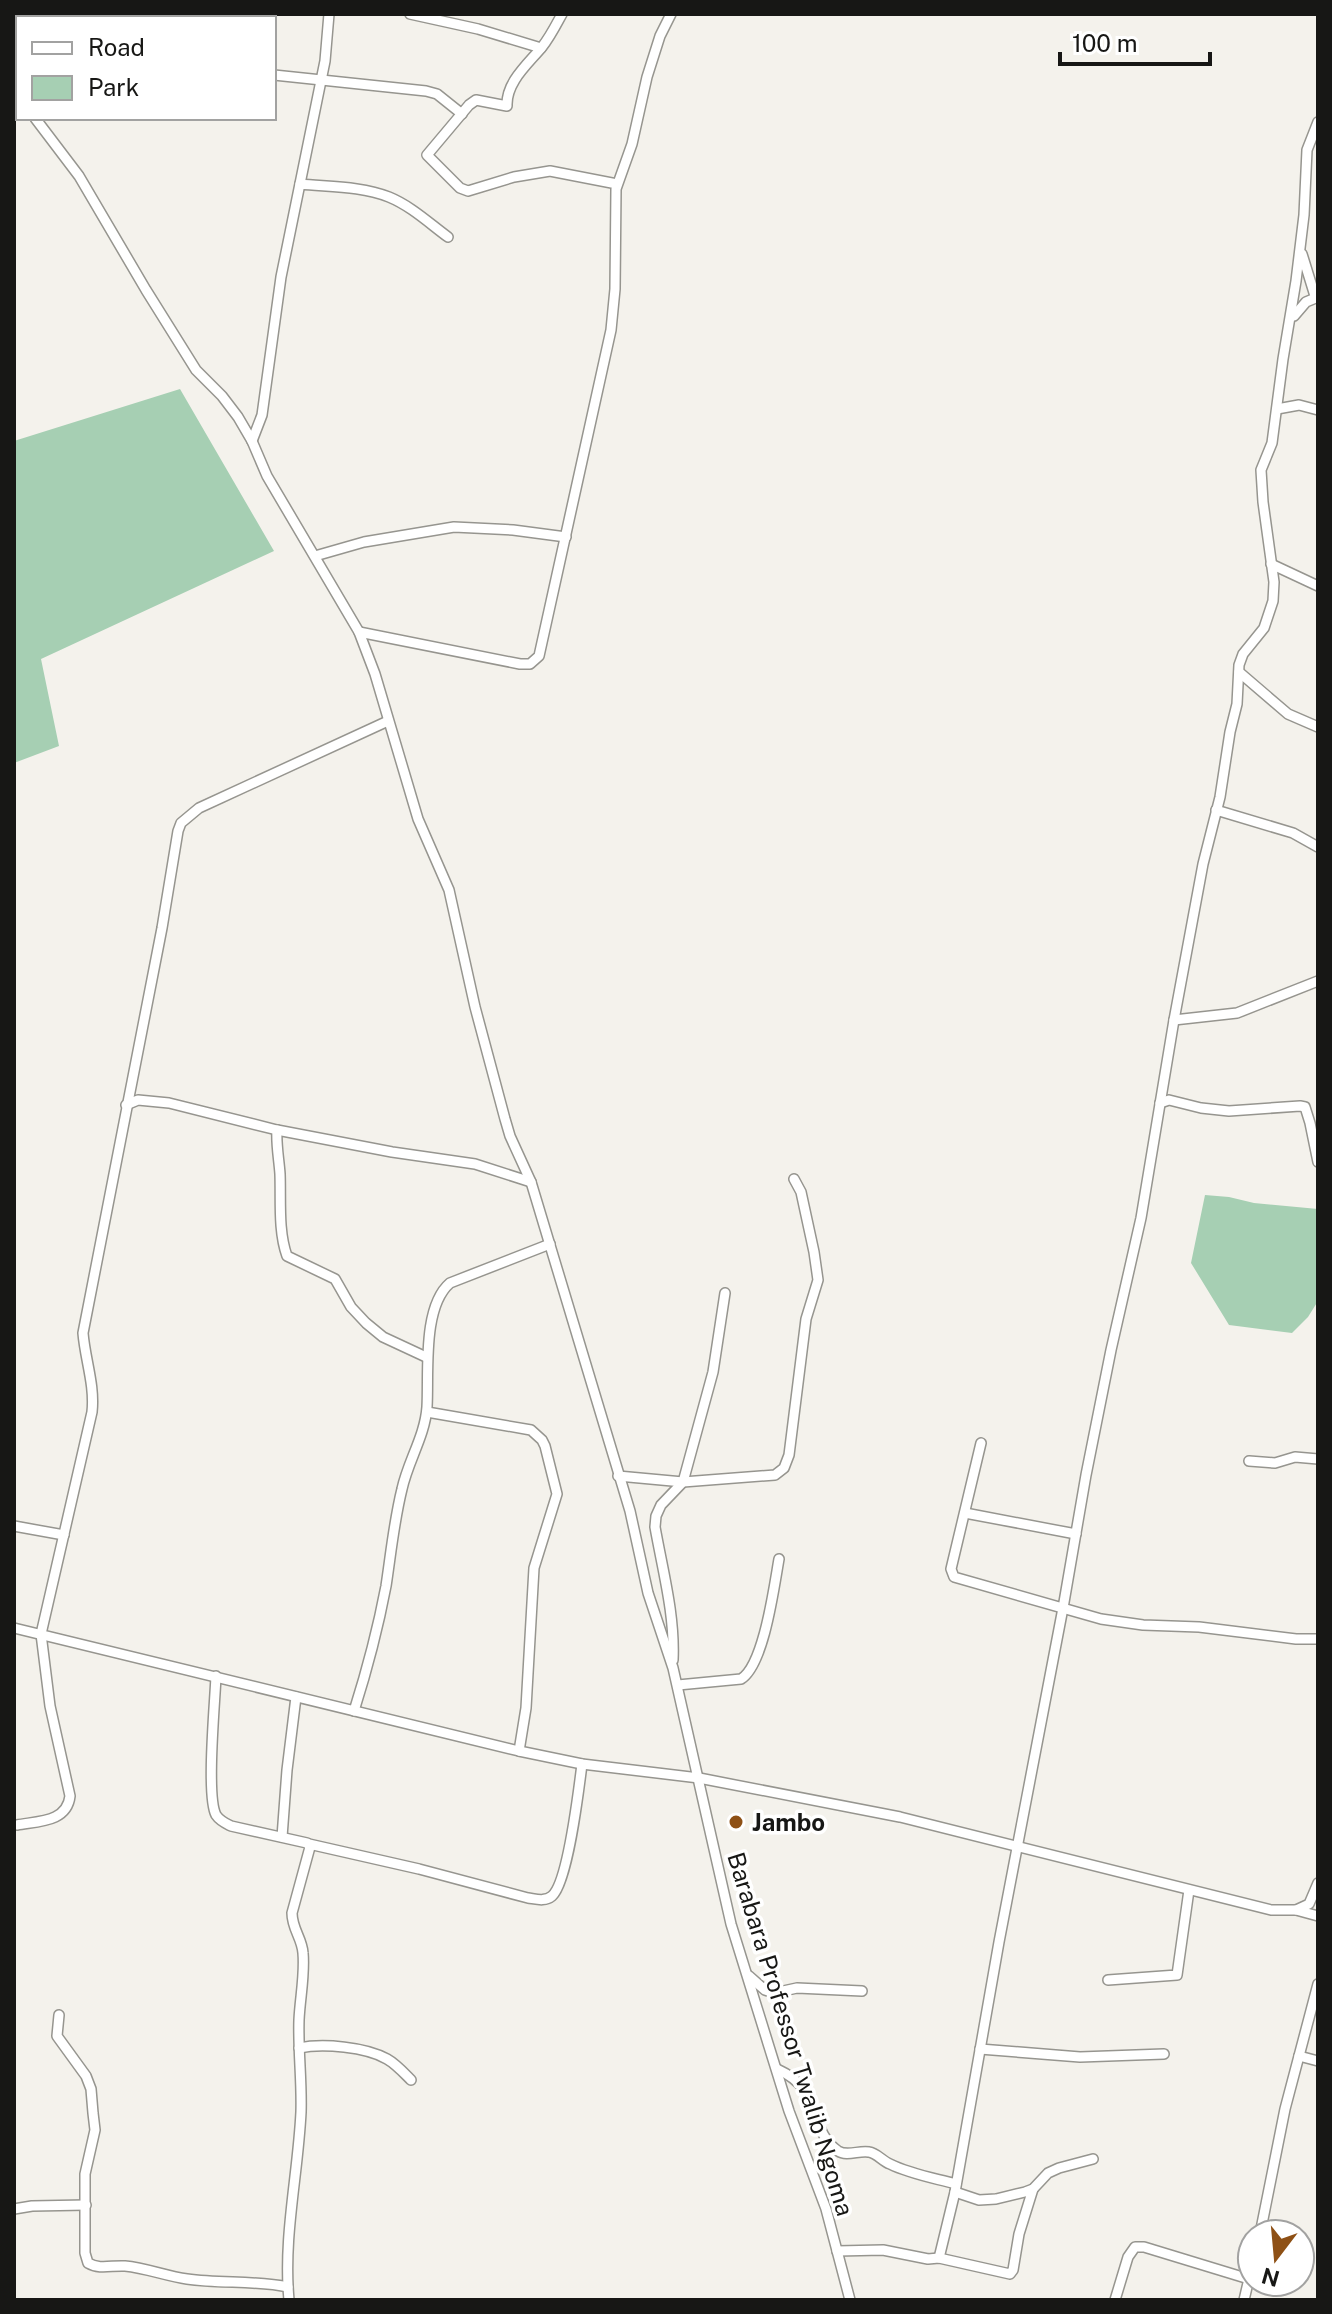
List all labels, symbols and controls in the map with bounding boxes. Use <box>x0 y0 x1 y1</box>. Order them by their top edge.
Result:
legend <box>16 16 276 120</box>
scale bar <box>1060 16 1210 66</box>
text: 100 m <box>1072 29 1138 57</box>
text: Road <box>88 33 145 61</box>
text: Park <box>88 73 139 101</box>
place label: Jambo <box>752 1808 825 1836</box>
marker: Jambo <box>727 1813 745 1831</box>
street label: Barabara Professor Twalib Ngoma <box>722 1849 860 2219</box>
north arrow <box>1236 2218 1316 2298</box>
text: N <box>1259 2262 1282 2292</box>

